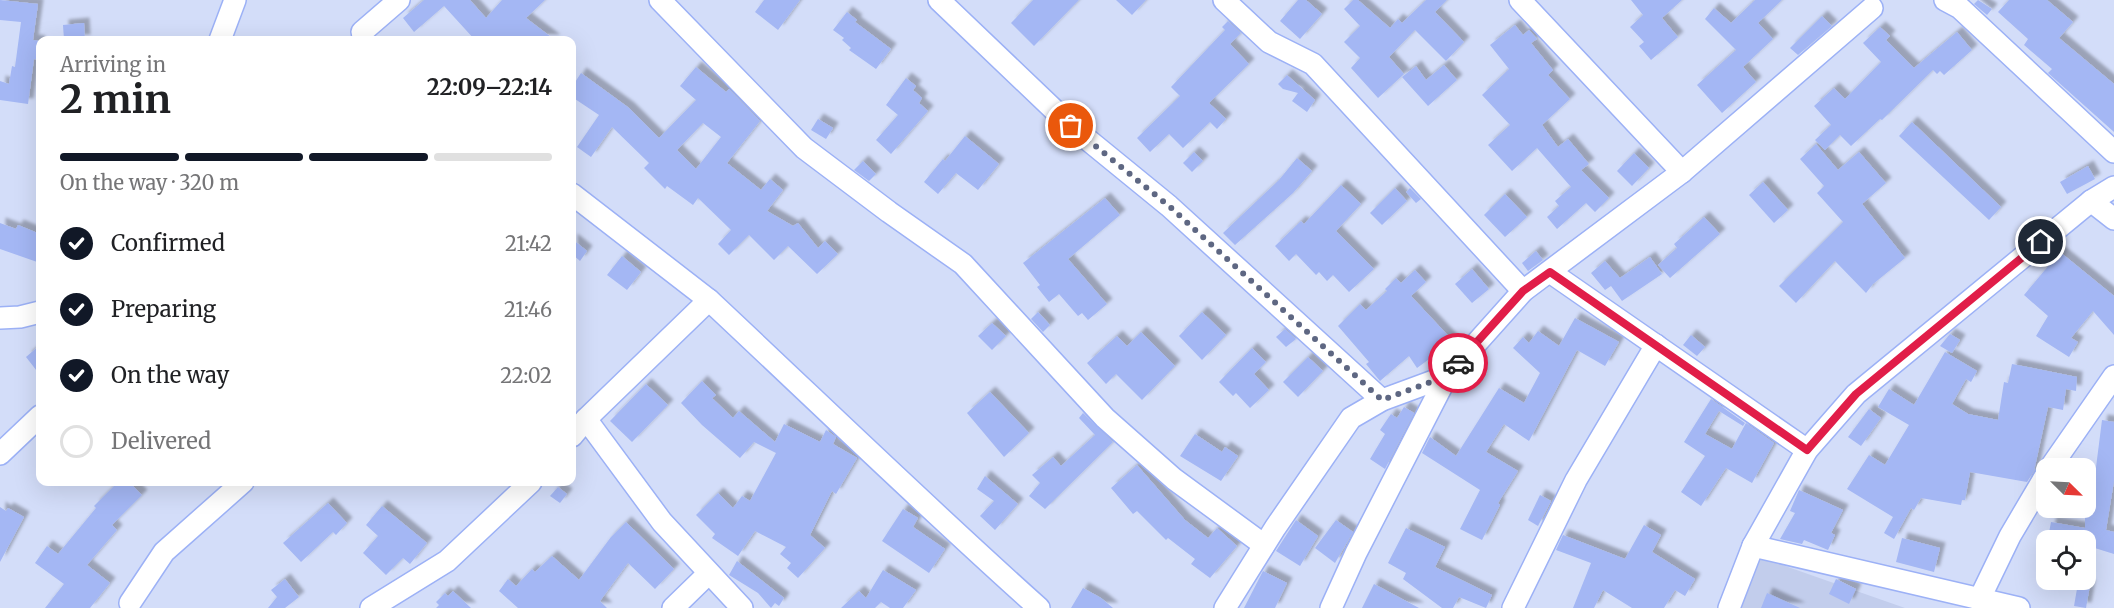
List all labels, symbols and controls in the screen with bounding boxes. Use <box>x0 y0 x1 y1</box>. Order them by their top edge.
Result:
text: Arriving in <box>60 52 166 77</box>
text: 22:09–22:14 <box>427 73 552 101</box>
text: 2 min <box>60 75 171 124</box>
pin <box>1045 100 1096 151</box>
icon: bag <box>1054 109 1087 142</box>
text: On the way · 320 m <box>60 170 239 195</box>
pin <box>2015 216 2066 267</box>
icon: home <box>2024 225 2057 258</box>
icon: check <box>60 227 93 260</box>
text: Confirmed <box>111 229 225 257</box>
text: 21:42 <box>505 231 552 256</box>
icon: check <box>60 293 93 326</box>
text: Preparing <box>111 295 216 323</box>
text: 21:46 <box>504 297 552 322</box>
courier <box>1428 333 1488 393</box>
icon: car <box>1442 347 1475 380</box>
icon: check <box>60 359 93 392</box>
text: On the way <box>111 361 229 389</box>
text: 22:02 <box>500 363 552 388</box>
text: Delivered <box>111 427 211 455</box>
north arrow <box>2036 458 2096 518</box>
map controls <box>2036 458 2096 590</box>
button: locate <box>2036 530 2096 590</box>

